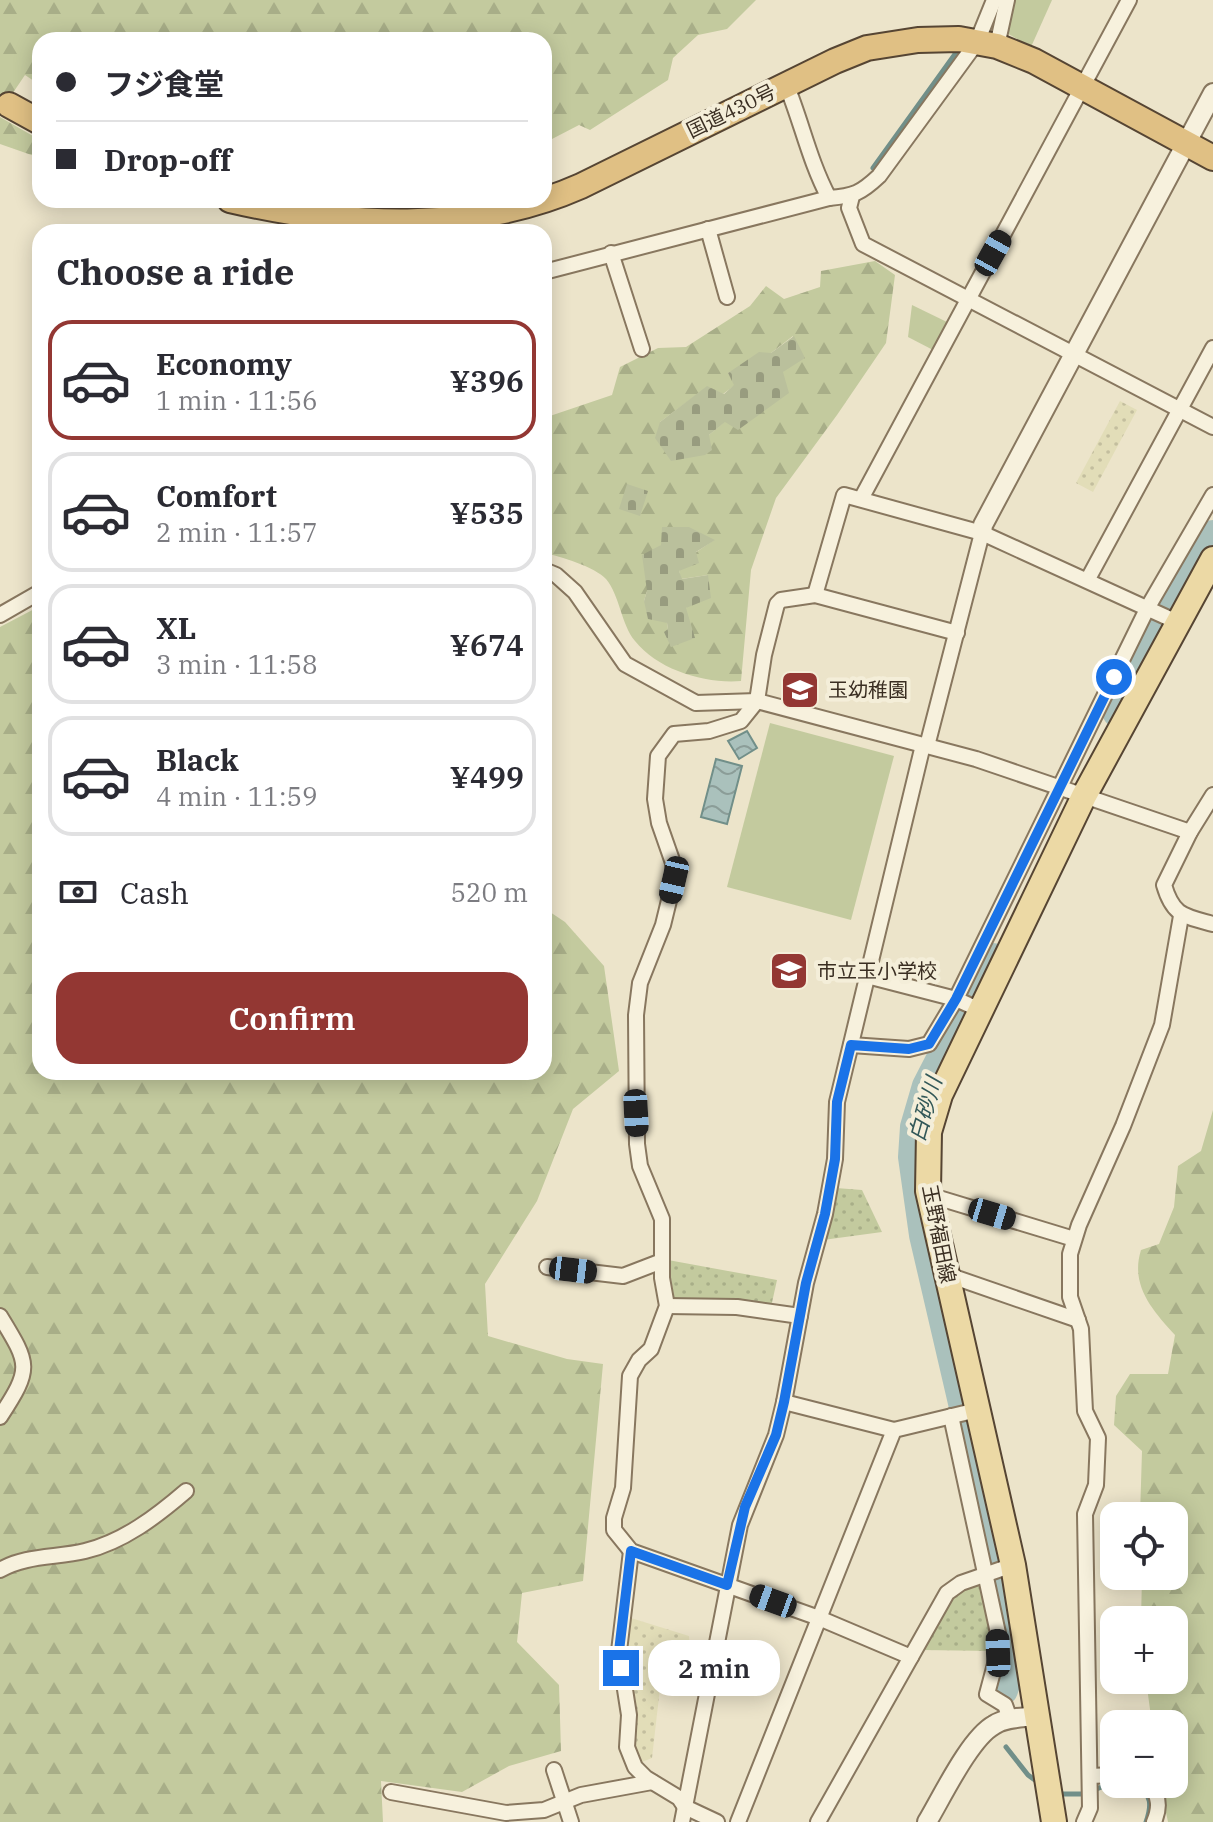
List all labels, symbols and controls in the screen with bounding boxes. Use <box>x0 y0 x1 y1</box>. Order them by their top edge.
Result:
text: フジ食堂 <box>104 64 224 103</box>
street label: 国道430号 <box>682 77 780 144</box>
text: Drop-off <box>104 140 232 179</box>
car <box>971 226 1015 280</box>
text: Choose a ride <box>56 248 295 295</box>
icon: car <box>60 344 132 416</box>
text: Economy <box>156 344 292 383</box>
text: ¥396 <box>450 361 524 400</box>
text: 1 min · 11:56 <box>156 383 318 417</box>
icon: car <box>60 476 132 548</box>
text: Comfort <box>156 476 277 515</box>
text: ¥535 <box>450 493 524 532</box>
text: 2 min · 11:57 <box>156 515 318 549</box>
icon: car <box>60 608 132 680</box>
text: XL <box>156 608 196 647</box>
text: ¥674 <box>450 625 524 664</box>
text: 3 min · 11:58 <box>156 647 318 681</box>
route start <box>1096 659 1132 695</box>
school or university icon: 玉幼稚園 <box>779 669 821 711</box>
place label: 玉幼稚園 <box>828 676 908 703</box>
icon: car <box>60 740 132 812</box>
text: Black <box>156 740 239 779</box>
text: ¥499 <box>450 757 524 796</box>
text: 4 min · 11:59 <box>156 779 318 813</box>
car <box>657 854 691 906</box>
icon: cash <box>56 870 100 914</box>
text: Cash <box>120 873 189 912</box>
text: 520 m <box>450 875 528 909</box>
school or university icon: 市立玉小学校 <box>768 950 810 992</box>
place label: 市立玉小学校 <box>817 957 937 984</box>
button: Confirm <box>56 972 528 1064</box>
water label: 白砂川 <box>901 1071 948 1145</box>
car <box>623 1088 649 1138</box>
street label: 玉野福田線 <box>917 1182 962 1286</box>
car <box>966 1196 1018 1232</box>
car <box>548 1255 598 1285</box>
map controls <box>1100 1502 1188 1798</box>
button: locate <box>1100 1502 1188 1590</box>
car <box>746 1582 800 1620</box>
button: + <box>1100 1606 1188 1694</box>
car <box>985 1629 1011 1677</box>
callout: 2 min <box>649 1640 781 1696</box>
route end <box>603 1650 639 1686</box>
text: 2 min <box>678 1651 750 1685</box>
button: − <box>1100 1710 1188 1798</box>

